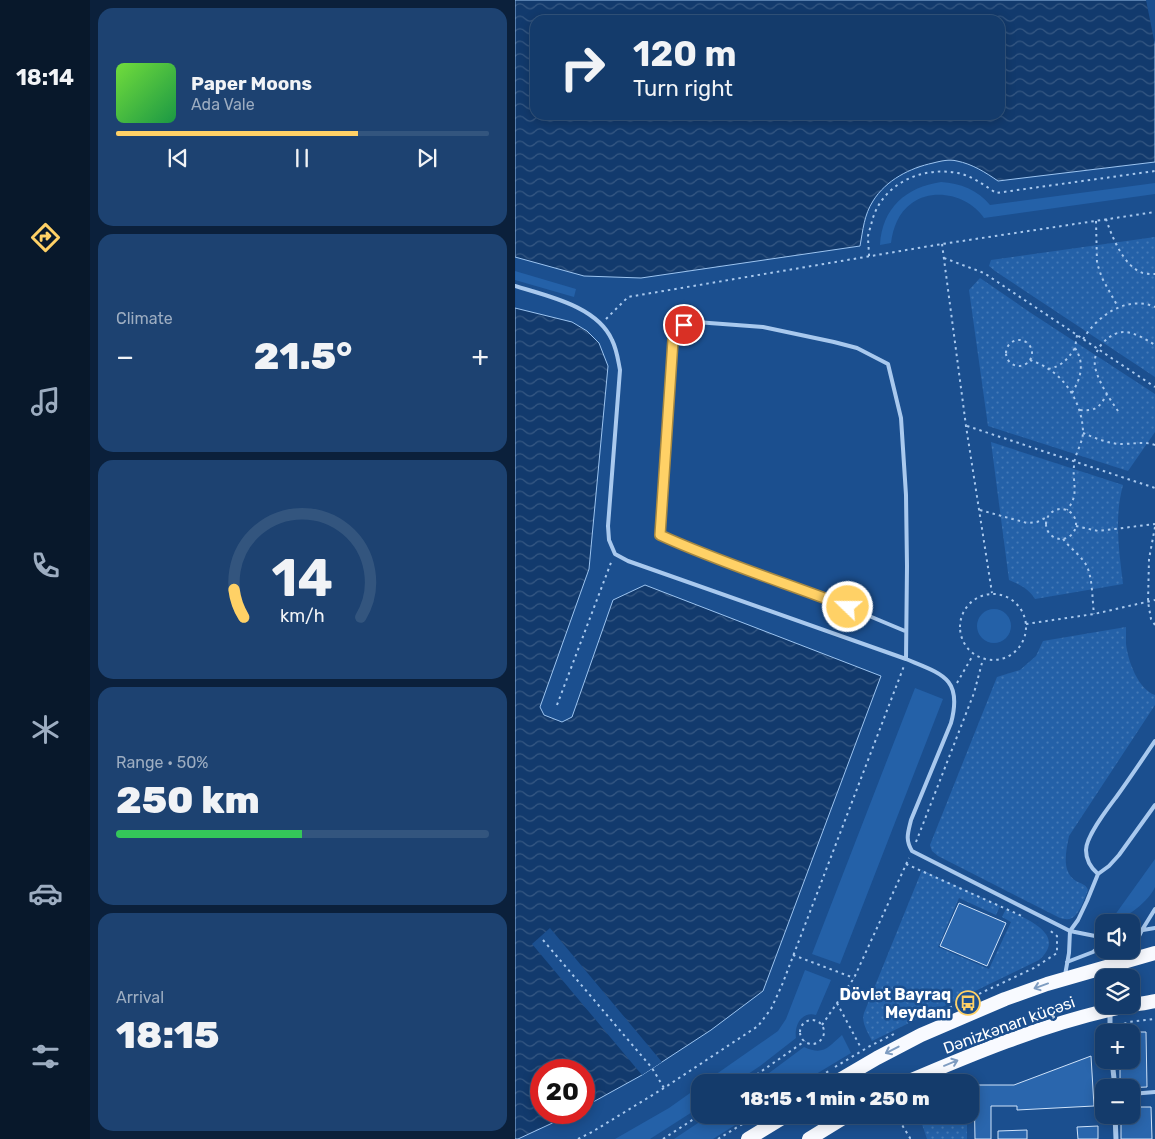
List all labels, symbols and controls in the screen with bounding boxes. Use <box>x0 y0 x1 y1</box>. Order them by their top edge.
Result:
text: 120 m <box>633 33 736 75</box>
icon: right <box>550 35 615 100</box>
text: 18:14 <box>16 64 74 91</box>
text: Paper Moons <box>191 72 312 95</box>
text: Turn right <box>633 75 733 102</box>
text: Ada Vale <box>191 95 255 114</box>
icon: previous <box>164 144 192 172</box>
icon: pause <box>288 144 316 172</box>
icon: next <box>413 144 441 172</box>
icon: directions <box>28 220 63 255</box>
pin <box>663 304 705 346</box>
text: Climate <box>116 309 173 328</box>
icon: arrive <box>670 311 698 339</box>
text: 21.5° <box>254 333 352 379</box>
text: − <box>116 340 134 373</box>
text: + <box>472 340 489 373</box>
icon: music <box>28 384 63 419</box>
text: 14 <box>272 547 333 609</box>
icon: phone <box>28 548 63 583</box>
position arrow <box>821 580 873 632</box>
text: km/h <box>280 605 325 626</box>
icon: climate <box>28 712 63 747</box>
text: Range · 50% <box>116 753 208 772</box>
text: 250 km <box>116 777 260 823</box>
icon: car <box>28 876 63 911</box>
map controls <box>1095 914 1140 1124</box>
button: sound <box>1095 914 1140 959</box>
button: layers <box>1095 969 1140 1014</box>
one-way arrow <box>1034 982 1049 991</box>
place label: Dövlət Bayraq Meydanı <box>840 985 951 1022</box>
text: Arrival <box>116 988 164 1007</box>
bus stop icon: Dövlət Bayraq Meydanı <box>955 990 981 1016</box>
street label: Dənizkənarı küçəsi <box>941 992 1077 1058</box>
text: 18:15 <box>116 1012 219 1058</box>
button: + <box>1095 1024 1140 1069</box>
icon: filters <box>28 1039 63 1074</box>
one-way arrow <box>885 1046 900 1055</box>
one-way arrow <box>943 1058 958 1068</box>
speed limit sign: 20 <box>530 1059 595 1124</box>
button: − <box>1095 1079 1140 1124</box>
text: 18:15 · 1 min · 250 m <box>740 1087 930 1110</box>

